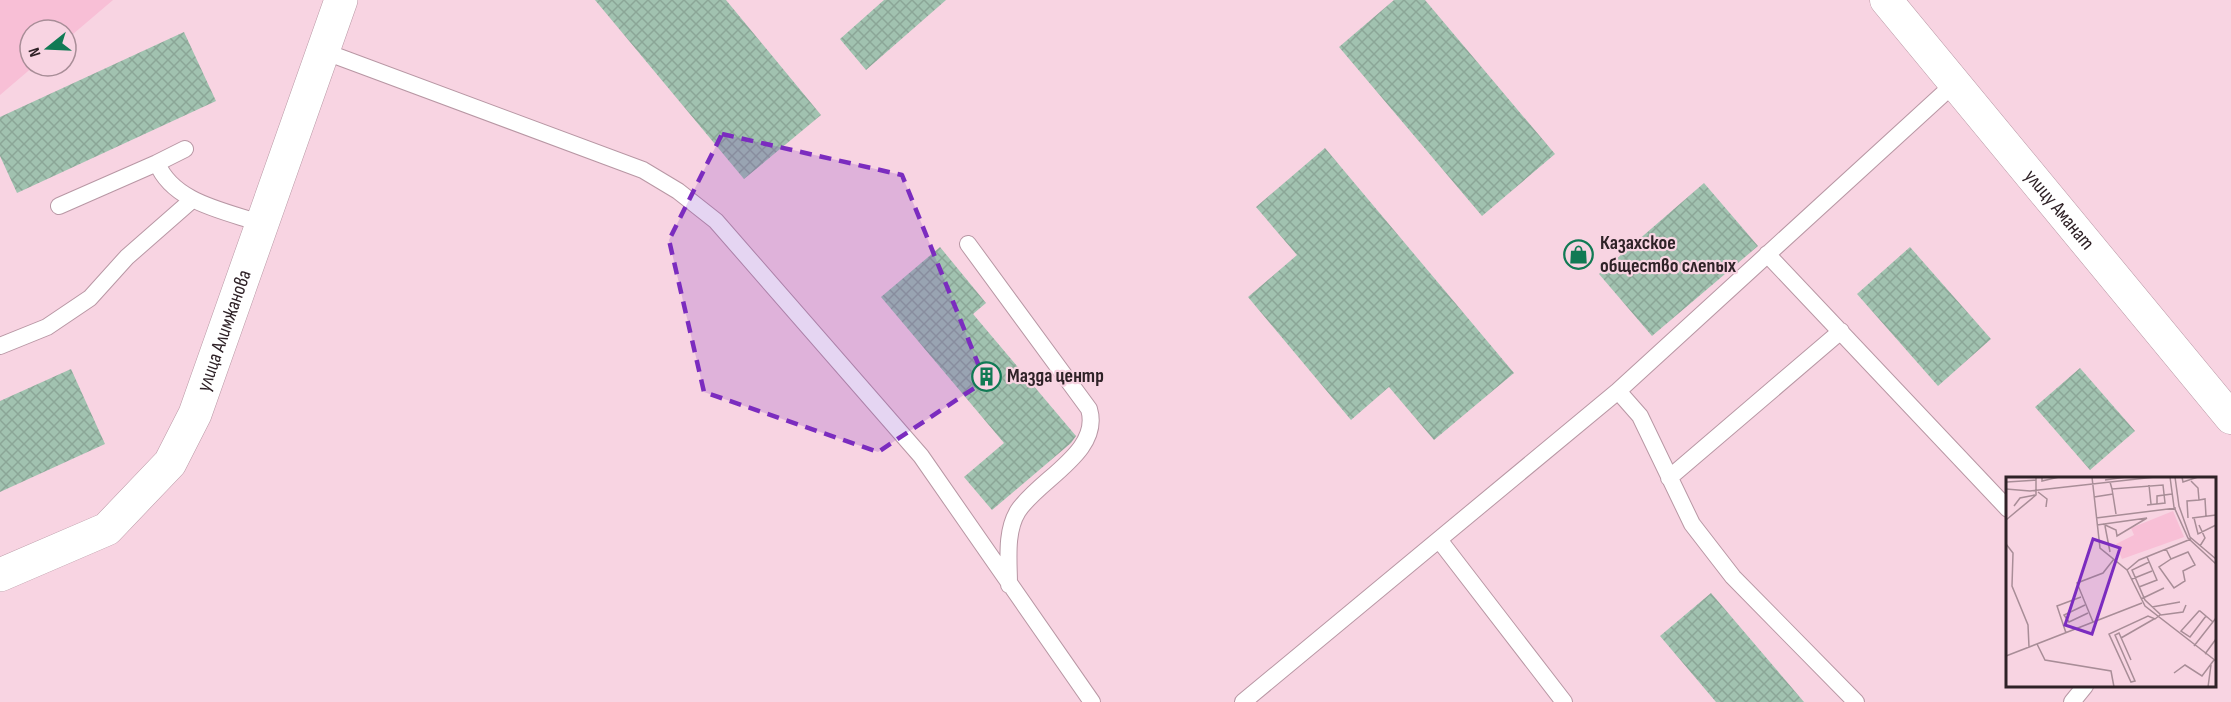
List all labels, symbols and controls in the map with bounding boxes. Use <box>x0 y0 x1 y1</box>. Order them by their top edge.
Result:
north arrow <box>18 18 78 78</box>
text: N <box>25 45 46 59</box>
street label: улицу Аманат <box>2019 165 2099 255</box>
place label: Казахское общество слепых <box>1600 231 1737 278</box>
shop icon: Казахское общество слепых <box>1563 238 1595 270</box>
street label: улица Алимжанова <box>192 267 257 395</box>
building icon: Мазда центр <box>970 360 1002 392</box>
place label: Мазда центр <box>1007 364 1104 388</box>
inset map <box>2006 477 2216 687</box>

